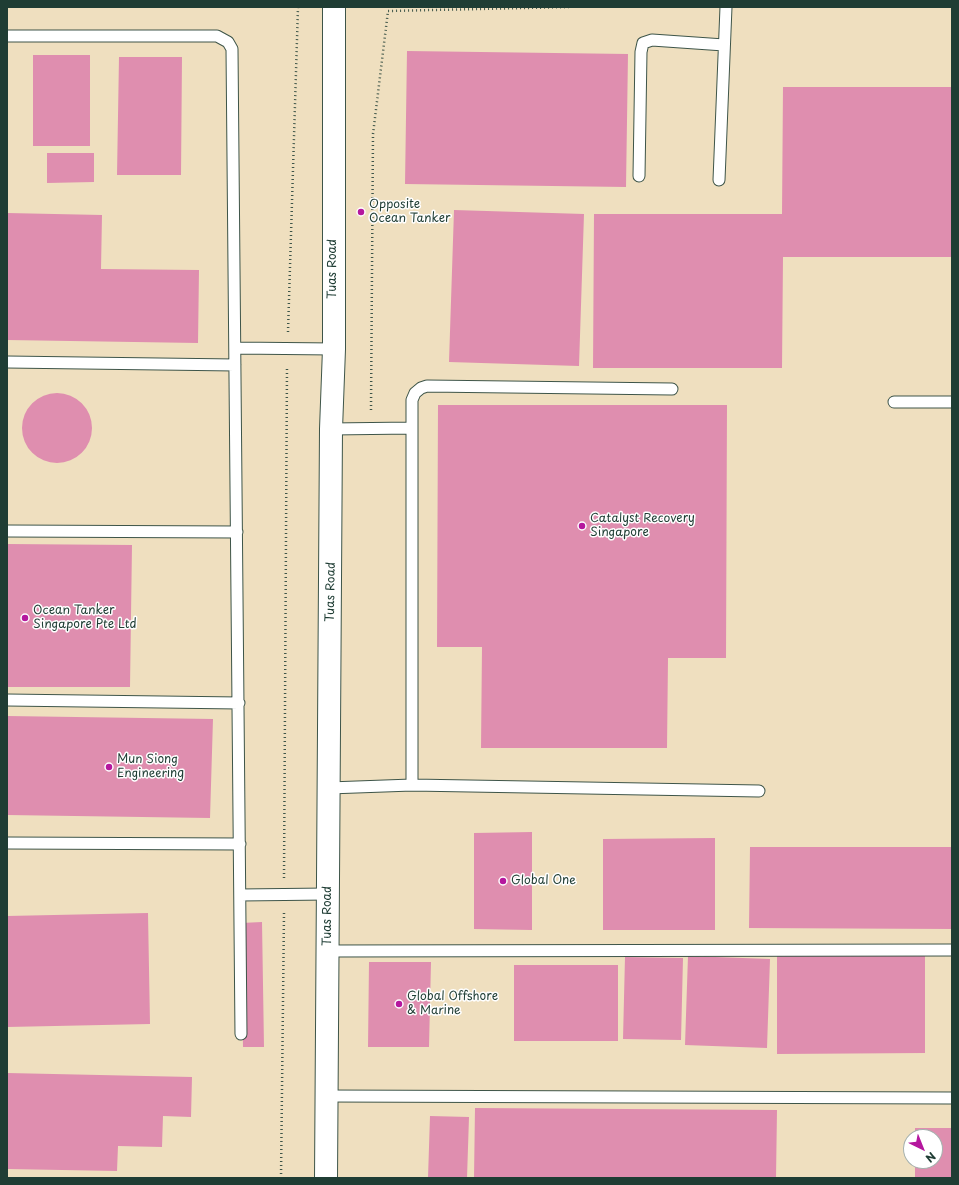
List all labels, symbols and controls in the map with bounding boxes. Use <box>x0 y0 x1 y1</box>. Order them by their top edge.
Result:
place label: Opposite Ocean Tanker <box>369 198 451 226</box>
marker: Opposite Ocean Tanker <box>356 207 366 217</box>
street label: Tuas Road <box>326 239 340 299</box>
place label: Catalyst Recovery Singapore <box>590 512 695 540</box>
marker: Catalyst Recovery Singapore <box>577 521 587 531</box>
street label: Tuas Road <box>323 562 339 622</box>
place label: Ocean Tanker Singapore Pte Ltd <box>33 604 137 632</box>
marker: Ocean Tanker Singapore Pte Ltd <box>20 613 30 623</box>
place label: Mun Siong Engineering <box>117 753 184 781</box>
marker: Mun Siong Engineering <box>104 762 114 772</box>
place label: Global One <box>511 874 576 888</box>
marker: Global One <box>498 876 508 886</box>
street label: Tuas Road <box>321 886 335 946</box>
place label: Global Offshore & Marine <box>407 990 498 1018</box>
marker: Global Offshore & Marine <box>394 999 404 1009</box>
north arrow <box>903 1129 943 1169</box>
text: N <box>922 1148 940 1167</box>

